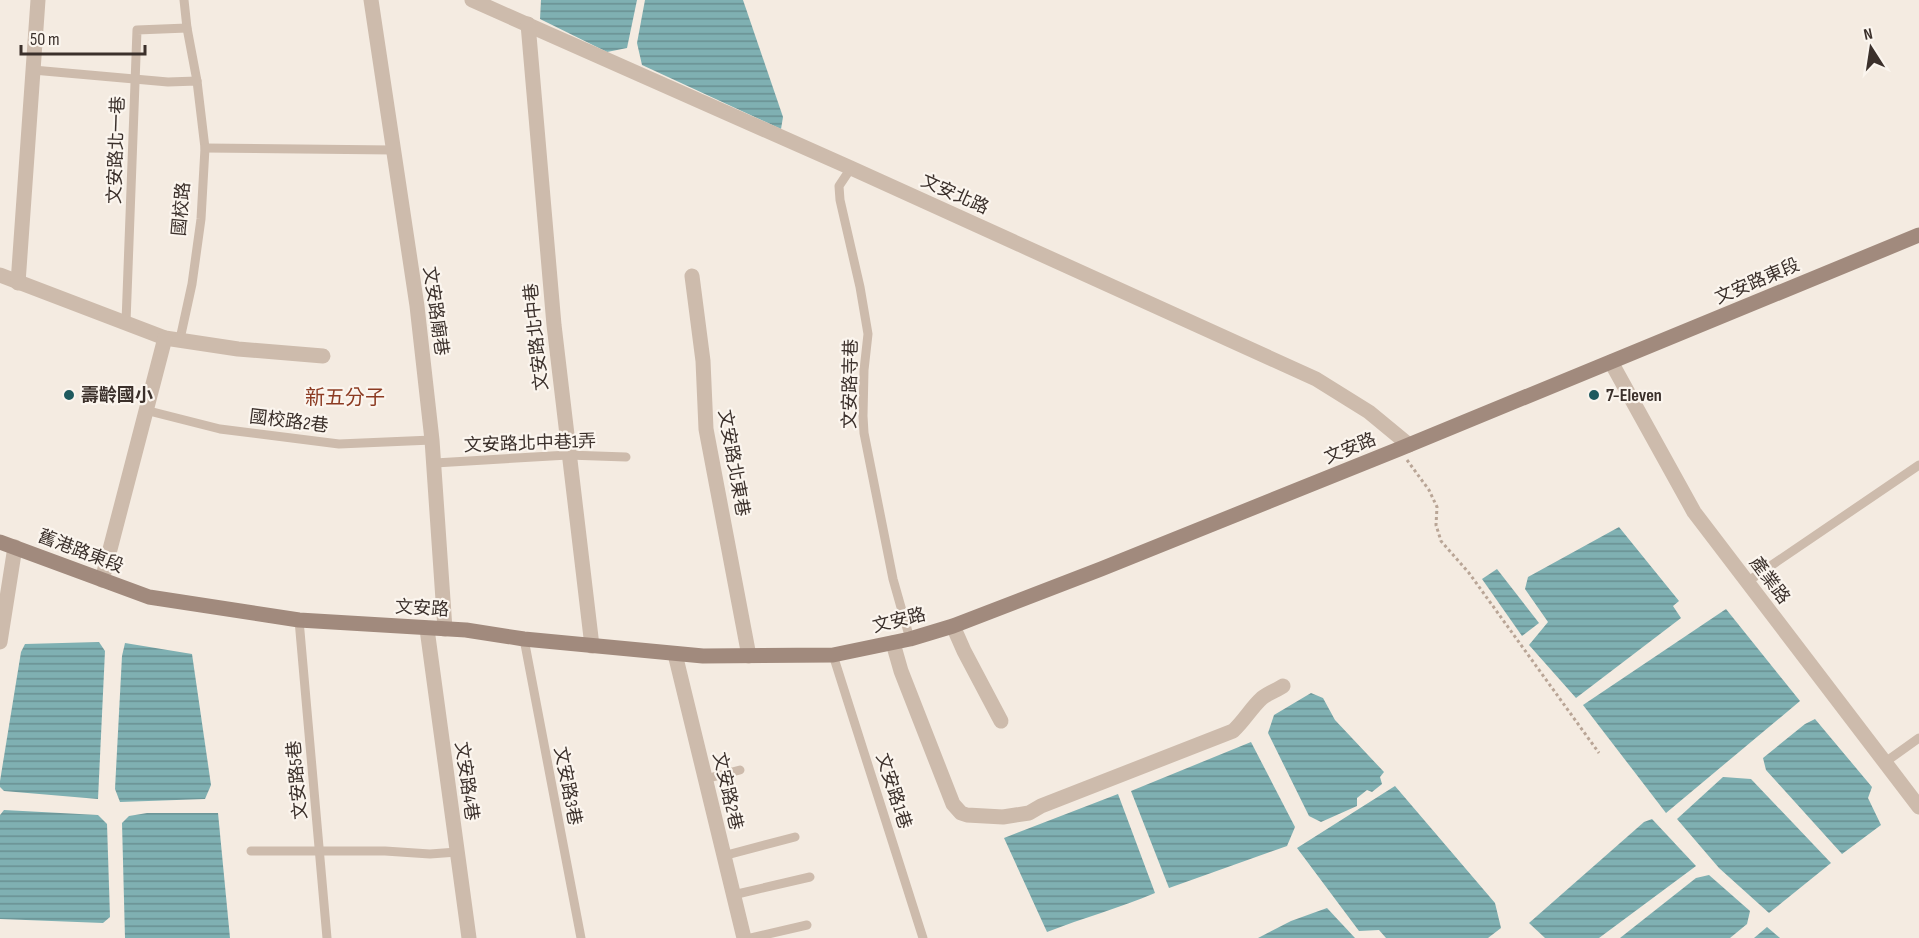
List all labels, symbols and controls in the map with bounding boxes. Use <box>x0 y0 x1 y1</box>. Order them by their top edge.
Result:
scale bar <box>21 18 146 56</box>
north arrow <box>1841 18 1901 78</box>
text: N <box>1862 25 1874 45</box>
text: 50 m <box>30 29 60 50</box>
street label: 文安路北一巷 <box>104 96 129 204</box>
street label: 文安北路 <box>918 170 992 219</box>
street label: 國校路 <box>169 181 194 237</box>
street label: 文安路東段 <box>1712 254 1803 309</box>
street label: 文安路廟巷 <box>419 265 452 357</box>
street label: 文安路北中巷 <box>520 282 553 392</box>
street label: 文安路寺巷 <box>839 339 862 429</box>
place label: 壽齡國小 <box>81 385 153 406</box>
place label: 7-Eleven <box>1606 385 1662 406</box>
district label: 新五分子 <box>305 386 385 410</box>
marker: 壽齡國小 <box>62 388 76 402</box>
marker: 7-Eleven <box>1587 388 1601 402</box>
street label: 國校路2巷 <box>248 406 330 437</box>
street label: 文安路北東巷 <box>714 408 753 518</box>
street label: 文安路 <box>1321 429 1379 468</box>
street label: 文安路北中巷1弄 <box>464 431 596 456</box>
street label: 舊港路東段 <box>35 526 127 577</box>
street label: 產業路 <box>1745 552 1794 608</box>
street label: 文安路 <box>394 597 449 620</box>
street label: 文安路 <box>870 604 928 637</box>
street label: 文安路5巷 <box>284 740 311 820</box>
street label: 文安路4巷 <box>451 740 482 822</box>
street label: 文安路3巷 <box>550 745 585 827</box>
street label: 文安路2巷 <box>708 750 747 832</box>
street label: 文安路1巷 <box>871 751 916 832</box>

